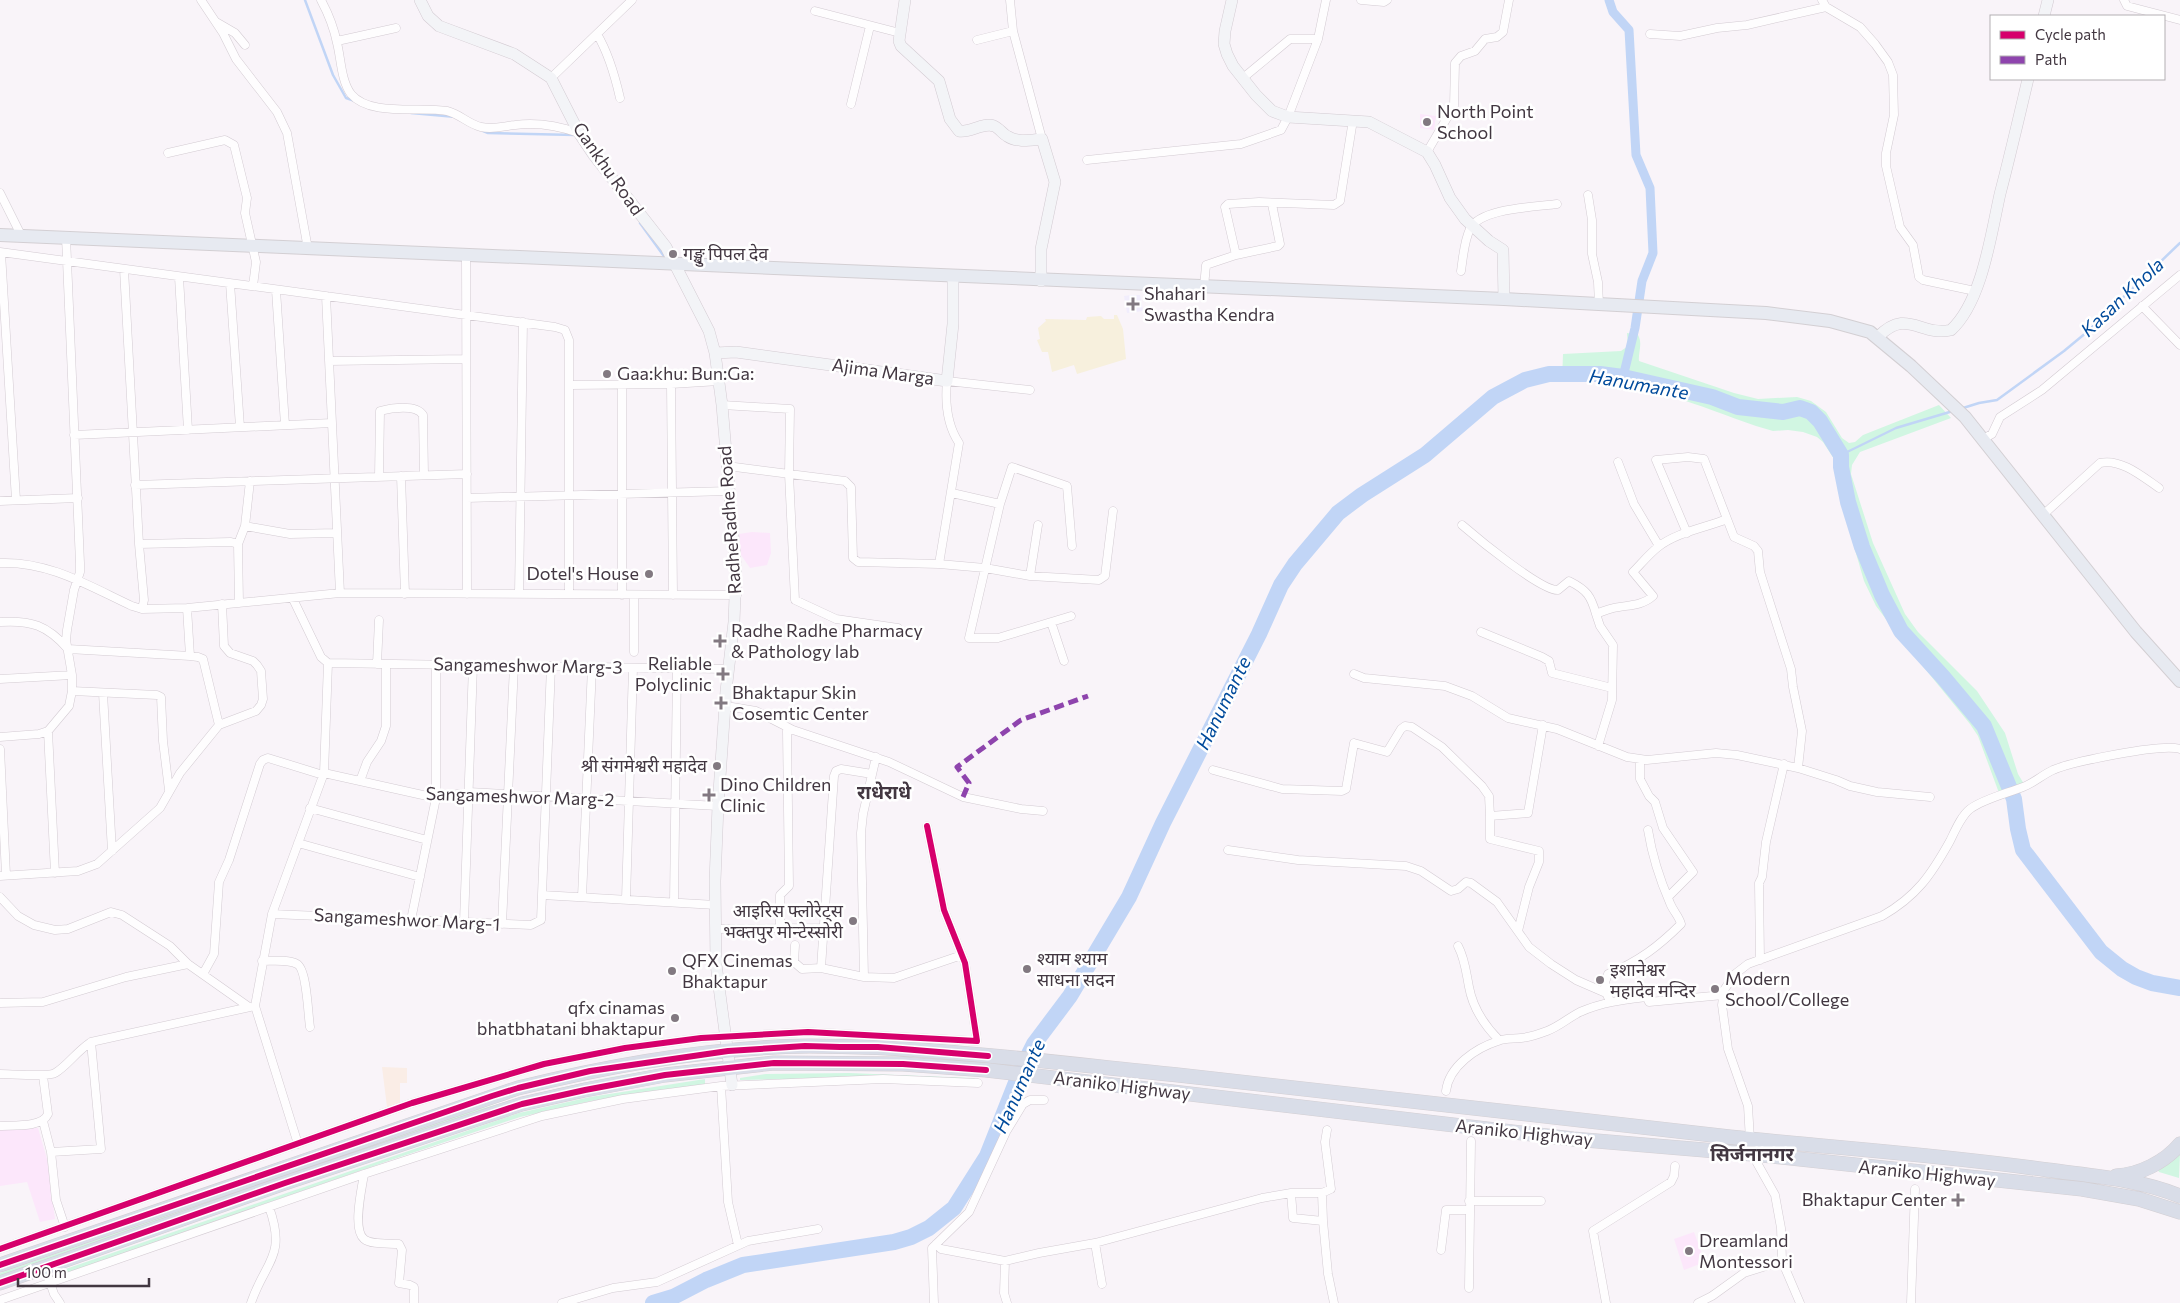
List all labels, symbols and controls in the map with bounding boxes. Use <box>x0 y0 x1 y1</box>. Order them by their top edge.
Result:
legend <box>1990 15 2165 80</box>
text: Cycle path <box>2035 25 2106 43</box>
text: Path <box>2035 50 2067 68</box>
place label: North Point School <box>1437 100 1534 143</box>
marker: North Point School <box>1421 116 1433 128</box>
street label: Gankhu Road <box>569 118 649 219</box>
place label: गङ्खु पिपल देव <box>683 242 769 267</box>
marker: गङ्खु पिपल देव <box>667 248 679 260</box>
water label: Kasan Khola <box>2075 252 2168 341</box>
place label: Shahari Swastha Kendra <box>1144 282 1275 325</box>
marker: Shahari Swastha Kendra <box>1126 297 1140 311</box>
street label: Ajima Marga <box>831 353 936 389</box>
place label: Gaa:khu: Bun:Ga: <box>617 362 754 384</box>
water label: Hanumante <box>1587 363 1691 404</box>
marker: Gaa:khu: Bun:Ga: <box>601 368 613 380</box>
street label: RadheRadhe Road <box>713 445 745 595</box>
place label: Dotel's House <box>527 562 639 584</box>
marker: Dotel's House <box>643 568 655 580</box>
place label: Radhe Radhe Pharmacy & Pathology lab <box>731 619 923 662</box>
marker: Radhe Radhe Pharmacy & Pathology lab <box>713 634 727 648</box>
street label: Sangameshwor Marg-3 <box>433 652 623 678</box>
place label: Reliable Polyclinic <box>635 652 712 695</box>
water label: Hanumante <box>1190 652 1255 753</box>
marker: Reliable Polyclinic <box>716 667 730 681</box>
place label: Bhaktapur Skin Cosemtic Center <box>732 681 869 724</box>
marker: Bhaktapur Skin Cosemtic Center <box>714 696 728 710</box>
place label: श्री संगमेश्वरी महादेव <box>581 754 708 776</box>
marker: श्री संगमेश्वरी महादेव <box>711 760 723 772</box>
place label: Dino Children Clinic <box>720 773 831 816</box>
district label: राधेराधे <box>857 780 912 803</box>
street label: Sangameshwor Marg-2 <box>425 782 615 810</box>
marker: Dino Children Clinic <box>702 788 716 802</box>
place label: आइरिस फ्लोरेट्स भक्तपुर मोन्टेस्सोरी <box>723 899 844 944</box>
street label: Sangameshwor Marg-1 <box>313 903 501 935</box>
marker: आइरिस फ्लोरेट्स भक्तपुर मोन्टेस्सोरी <box>847 915 859 927</box>
place label: श्याम श्याम साधना सदन <box>1037 947 1116 990</box>
place label: QFX Cinemas Bhaktapur <box>682 949 793 992</box>
place label: इशानेश्वर महादेव मन्दिर <box>1610 958 1697 1001</box>
marker: श्याम श्याम साधना सदन <box>1021 963 1033 975</box>
marker: QFX Cinemas Bhaktapur <box>666 965 678 977</box>
place label: Modern School/College <box>1725 967 1849 1010</box>
marker: इशानेश्वर महादेव मन्दिर <box>1594 974 1606 986</box>
marker: Modern School/College <box>1709 983 1721 995</box>
place label: qfx cinamas bhatbhatani bhaktapur <box>477 996 665 1039</box>
marker: qfx cinamas bhatbhatani bhaktapur <box>669 1012 681 1024</box>
water label: Hanumante <box>988 1035 1050 1137</box>
street label: Araniko Highway <box>1052 1066 1192 1104</box>
street label: Araniko Highway <box>1454 1114 1594 1150</box>
district label: सिर्जनानगर <box>1710 1142 1794 1165</box>
street label: Araniko Highway <box>1857 1155 1997 1191</box>
place label: Bhaktapur Center <box>1802 1188 1947 1210</box>
marker: Bhaktapur Center <box>1951 1193 1965 1207</box>
place label: Dreamland Montessori <box>1699 1229 1793 1272</box>
marker: Dreamland Montessori <box>1683 1245 1695 1257</box>
scale bar <box>18 1256 149 1288</box>
text: 100 m <box>25 1263 67 1281</box>

